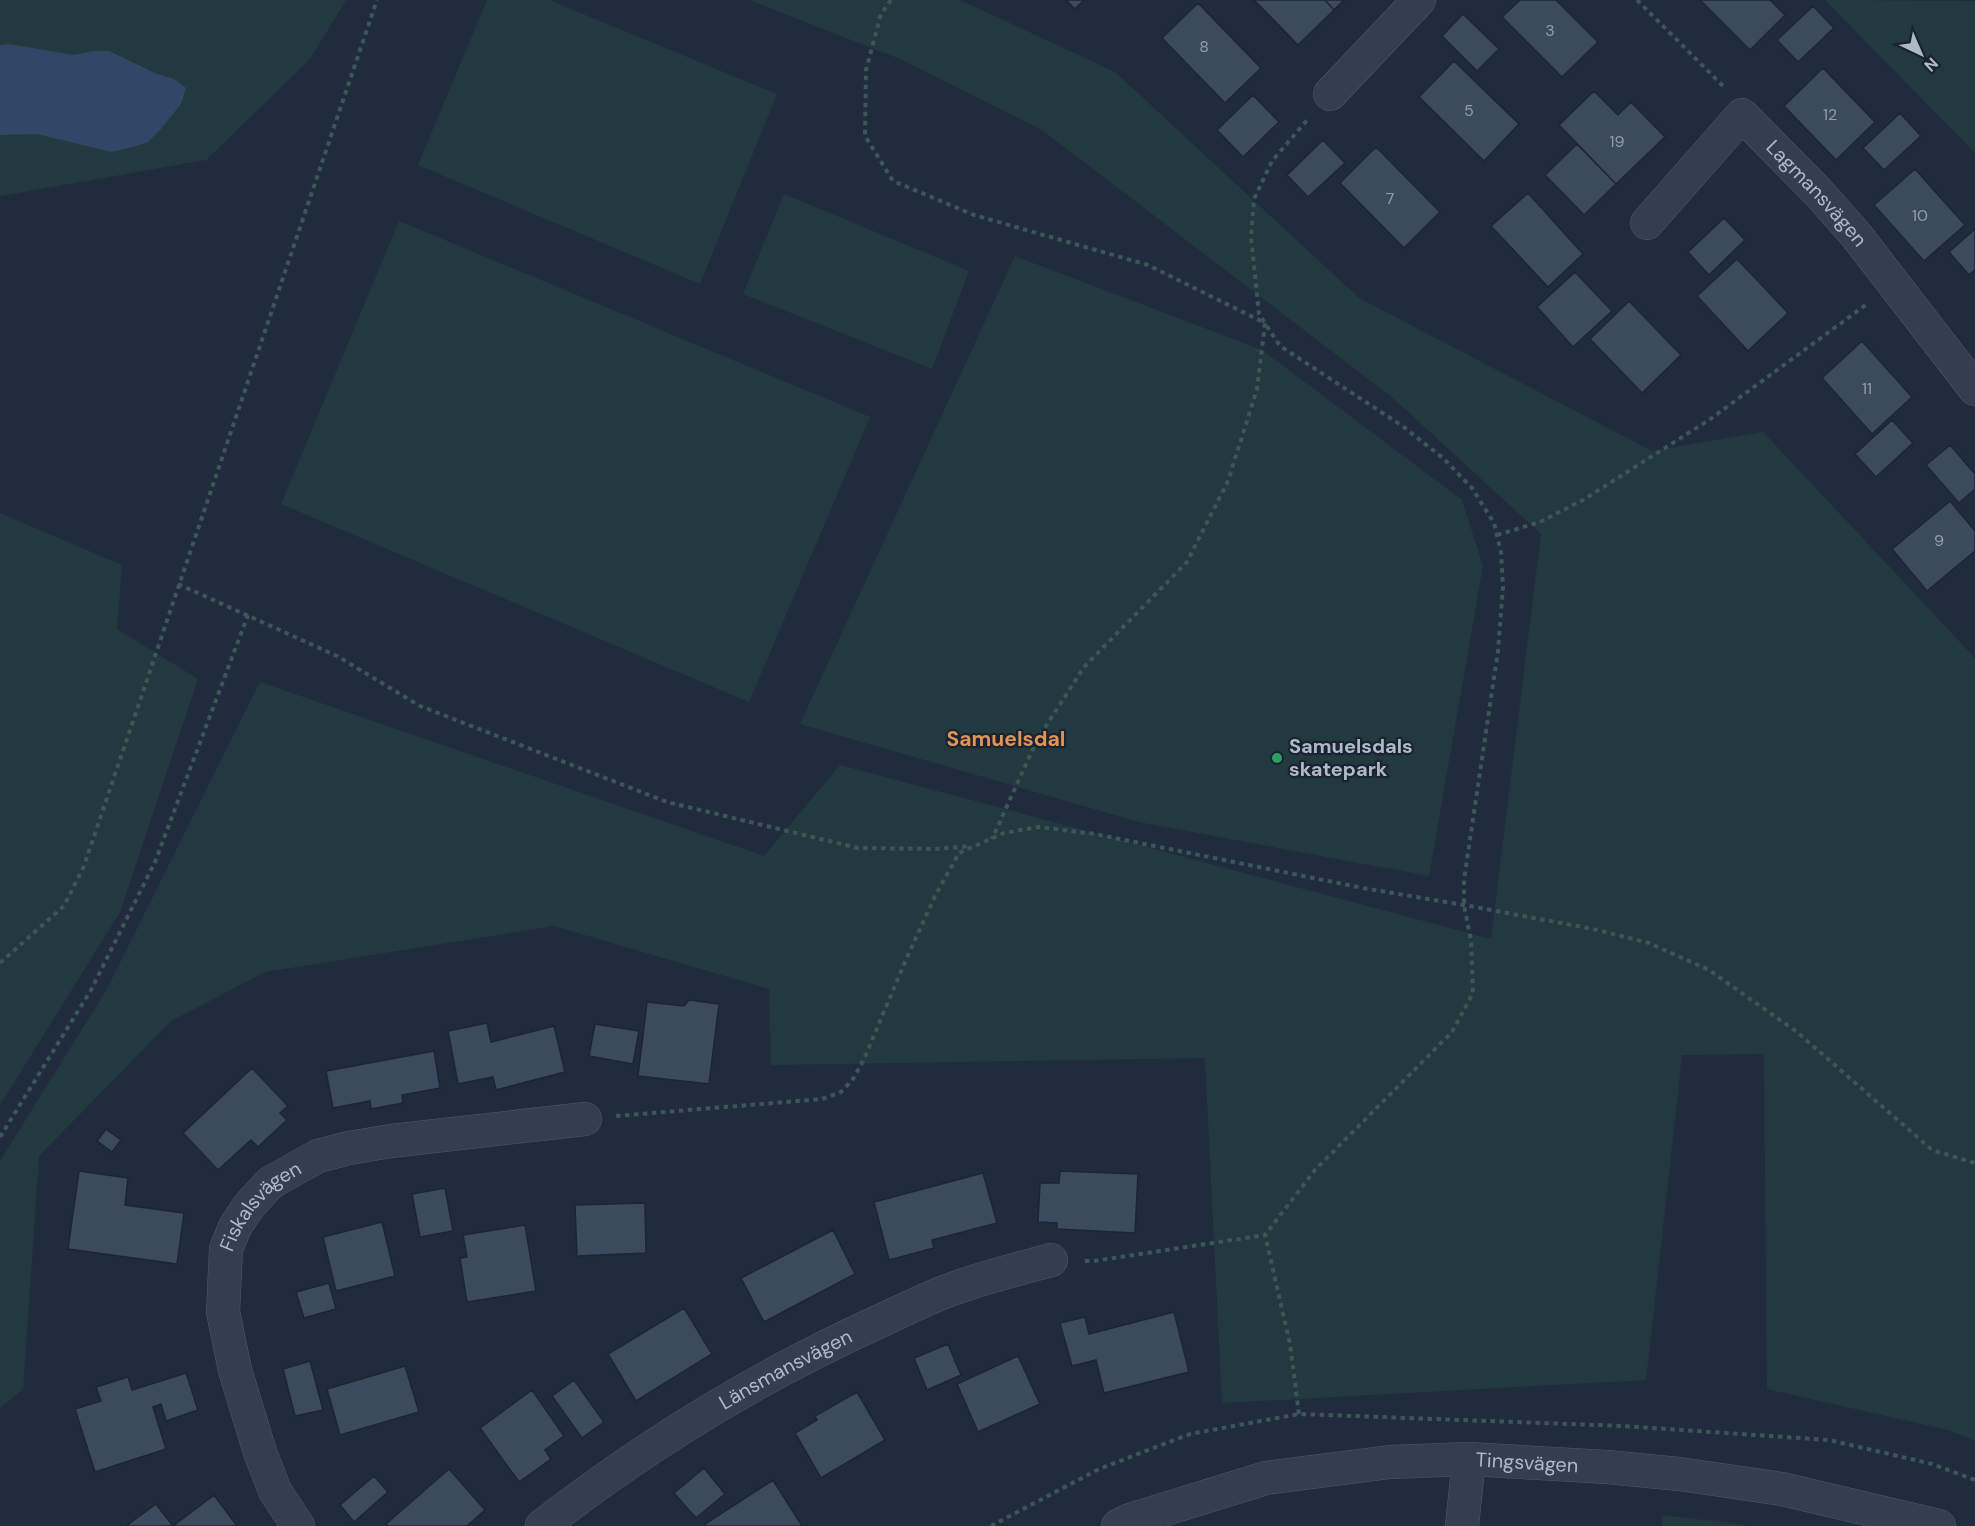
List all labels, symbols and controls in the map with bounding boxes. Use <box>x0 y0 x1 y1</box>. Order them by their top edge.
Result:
house number: 3 <box>1545 20 1555 41</box>
north arrow <box>1891 24 1951 84</box>
house number: 8 <box>1199 36 1209 57</box>
text: N <box>1920 53 1943 76</box>
house number: 5 <box>1464 100 1474 121</box>
house number: 12 <box>1823 104 1837 125</box>
house number: 19 <box>1609 131 1625 152</box>
street label: Lagmansvägen <box>1761 134 1873 252</box>
house number: 7 <box>1386 188 1394 209</box>
house number: 10 <box>1912 205 1928 226</box>
house number: 11 <box>1862 378 1872 399</box>
house number: 9 <box>1934 530 1944 551</box>
district label: Samuelsdal <box>947 725 1065 753</box>
place label: Samuelsdals skatepark <box>1289 733 1413 782</box>
marker: Samuelsdals skatepark <box>1270 751 1284 765</box>
street label: Fiskalsvägen <box>214 1155 306 1255</box>
street label: Länsmansvägen <box>714 1323 856 1415</box>
street label: Tingsvägen <box>1475 1446 1579 1478</box>

